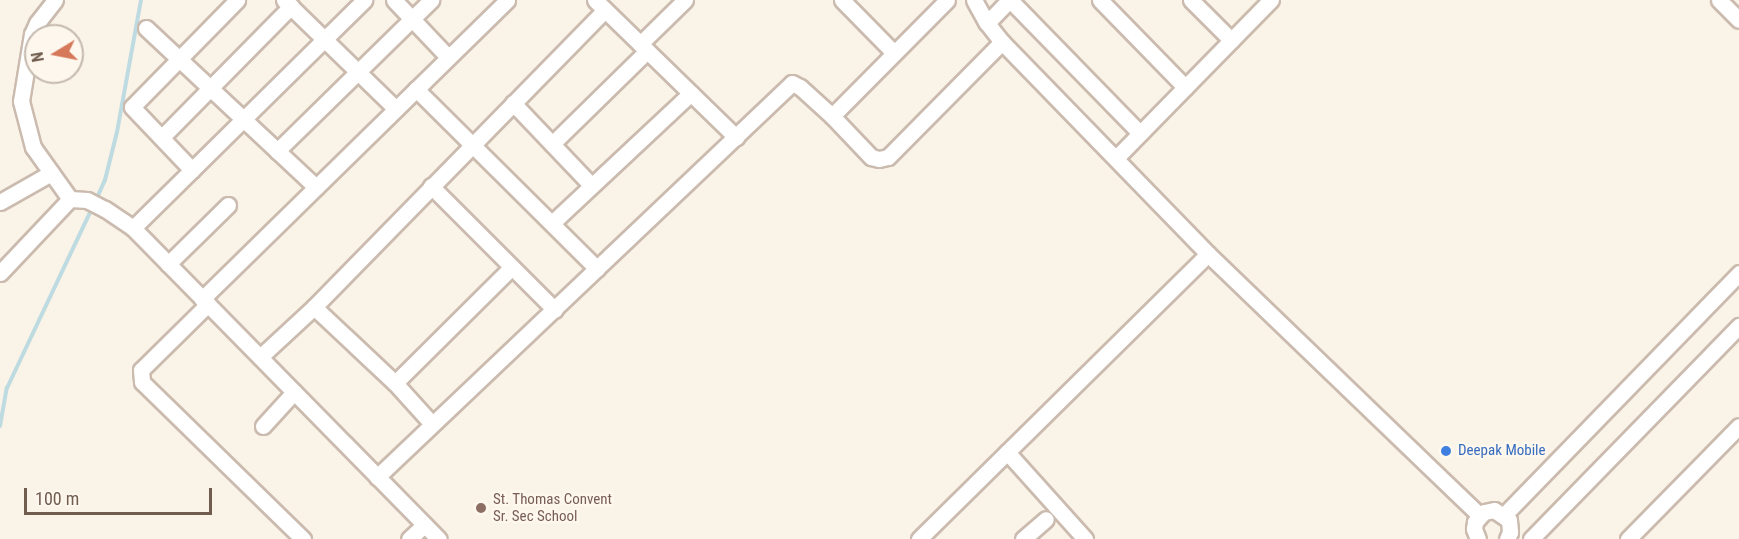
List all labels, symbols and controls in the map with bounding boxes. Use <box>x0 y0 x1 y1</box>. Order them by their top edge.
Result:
north arrow <box>24 24 84 84</box>
text: N <box>28 50 48 63</box>
place label: Deepak Mobile <box>1458 442 1546 460</box>
marker: Deepak Mobile <box>1439 444 1453 458</box>
scale bar <box>27 476 214 514</box>
text: 100 m <box>35 488 79 509</box>
place label: St. Thomas Convent Sr. Sec School <box>493 490 612 525</box>
marker: St. Thomas Convent Sr. Sec School <box>474 501 488 515</box>

